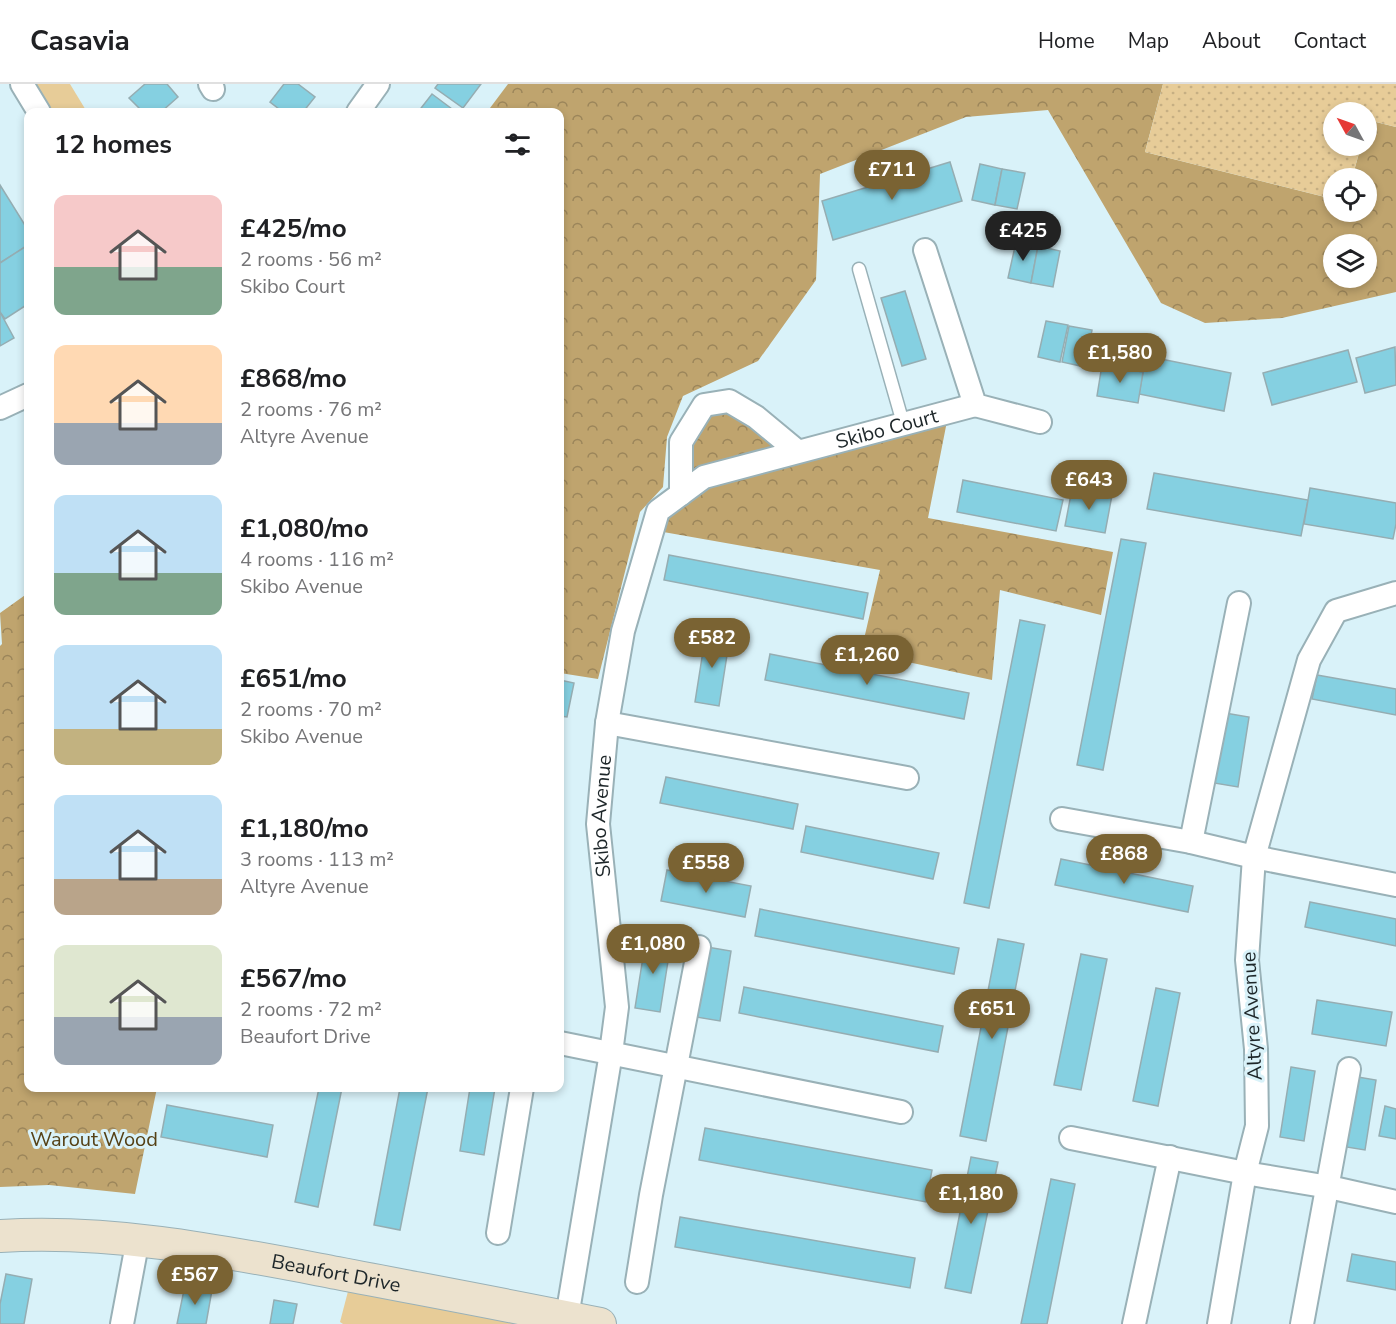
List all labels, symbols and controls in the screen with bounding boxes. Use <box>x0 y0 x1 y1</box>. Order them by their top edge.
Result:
text: Casavia <box>30 22 130 60</box>
text: Home <box>1038 27 1095 55</box>
text: Map <box>1128 27 1169 55</box>
text: About <box>1202 27 1260 55</box>
text: Contact <box>1293 27 1366 55</box>
north arrow <box>1323 102 1377 156</box>
map controls <box>1323 102 1377 288</box>
text: 12 homes <box>54 127 172 162</box>
icon: filters <box>501 128 534 161</box>
pin: £711 <box>856 150 928 201</box>
text: £711 <box>868 156 916 183</box>
button: locate <box>1323 168 1377 222</box>
text: £425/mo <box>240 211 347 246</box>
pin: £425 <box>987 211 1059 262</box>
text: £425 <box>999 217 1047 244</box>
icon: home <box>102 219 174 291</box>
button: layers <box>1323 234 1377 288</box>
text: 2 rooms · 56 m² <box>240 246 382 273</box>
text: Skibo Court <box>240 273 345 300</box>
pin: £1,580 <box>1071 333 1169 384</box>
text: £1,580 <box>1088 339 1152 366</box>
text: £868/mo <box>240 361 347 396</box>
icon: home <box>102 369 174 441</box>
text: 2 rooms · 76 m² <box>240 396 382 423</box>
street label: Skibo Court <box>833 402 942 455</box>
text: Altyre Avenue <box>240 423 369 450</box>
pin: £643 <box>1053 460 1125 511</box>
text: £643 <box>1065 466 1113 493</box>
text: £1,080/mo <box>240 511 369 546</box>
icon: home <box>102 519 174 591</box>
text: 4 rooms · 116 m² <box>240 546 394 573</box>
text: Skibo Avenue <box>240 573 363 600</box>
pin: £582 <box>676 618 748 669</box>
text: £582 <box>688 624 736 651</box>
pin: £1,260 <box>818 635 916 686</box>
text: £1,260 <box>835 641 899 668</box>
text: £651/mo <box>240 661 347 696</box>
icon: home <box>102 669 174 741</box>
text: 2 rooms · 70 m² <box>240 696 382 723</box>
text: Skibo Avenue <box>240 723 363 750</box>
street label: Skibo Avenue <box>584 754 618 879</box>
text: £1,180/mo <box>240 811 369 846</box>
icon: home <box>102 819 174 891</box>
pin: £868 <box>1088 834 1160 885</box>
text: £868 <box>1100 840 1148 867</box>
pin: £558 <box>670 843 742 894</box>
text: 3 rooms · 113 m² <box>240 846 394 873</box>
text: £558 <box>682 849 730 876</box>
text: Altyre Avenue <box>240 873 369 900</box>
pin: £1,080 <box>604 924 702 975</box>
text: £1,080 <box>621 930 685 957</box>
street label: Altyre Avenue <box>1235 951 1269 1081</box>
text: £567/mo <box>240 961 347 996</box>
icon: home <box>102 969 174 1041</box>
pin: £651 <box>956 989 1028 1040</box>
text: £651 <box>968 995 1016 1022</box>
text: 2 rooms · 72 m² <box>240 996 382 1023</box>
text: Beaufort Drive <box>240 1023 371 1050</box>
park label: Warout Wood <box>30 1126 158 1153</box>
pin: £1,180 <box>922 1174 1020 1225</box>
text: £1,180 <box>939 1180 1003 1207</box>
street label: Beaufort Drive <box>269 1247 403 1298</box>
pin: £567 <box>159 1255 231 1306</box>
text: £567 <box>171 1261 219 1288</box>

